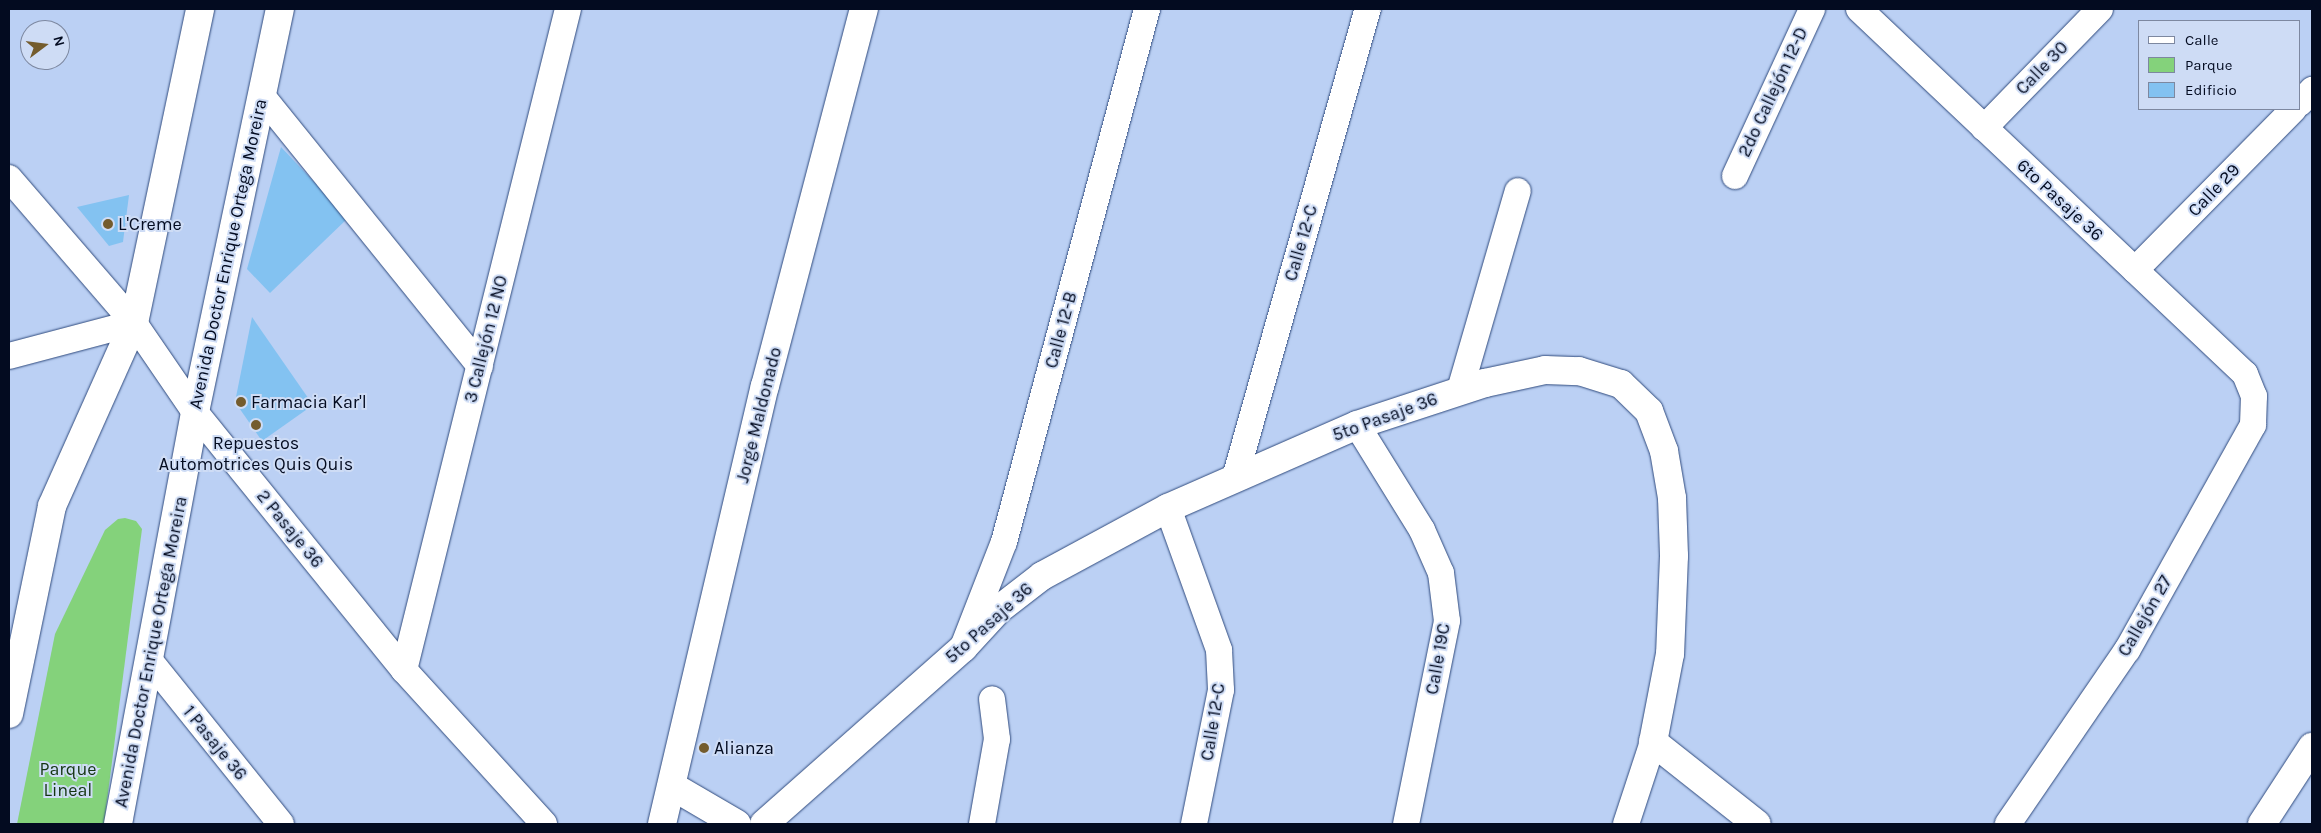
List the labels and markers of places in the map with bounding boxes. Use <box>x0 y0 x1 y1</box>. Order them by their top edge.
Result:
place label: L'Creme <box>118 213 182 235</box>
marker: L'Creme <box>102 218 114 230</box>
place label: Farmacia Kar'l <box>251 391 367 413</box>
marker: Farmacia Kar'l <box>235 396 247 408</box>
marker: Repuestos Automotrices Quis Quis <box>250 419 262 431</box>
place label: Repuestos Automotrices Quis Quis <box>159 433 353 476</box>
place label: Alianza <box>714 737 774 759</box>
marker: Alianza <box>698 742 710 754</box>

